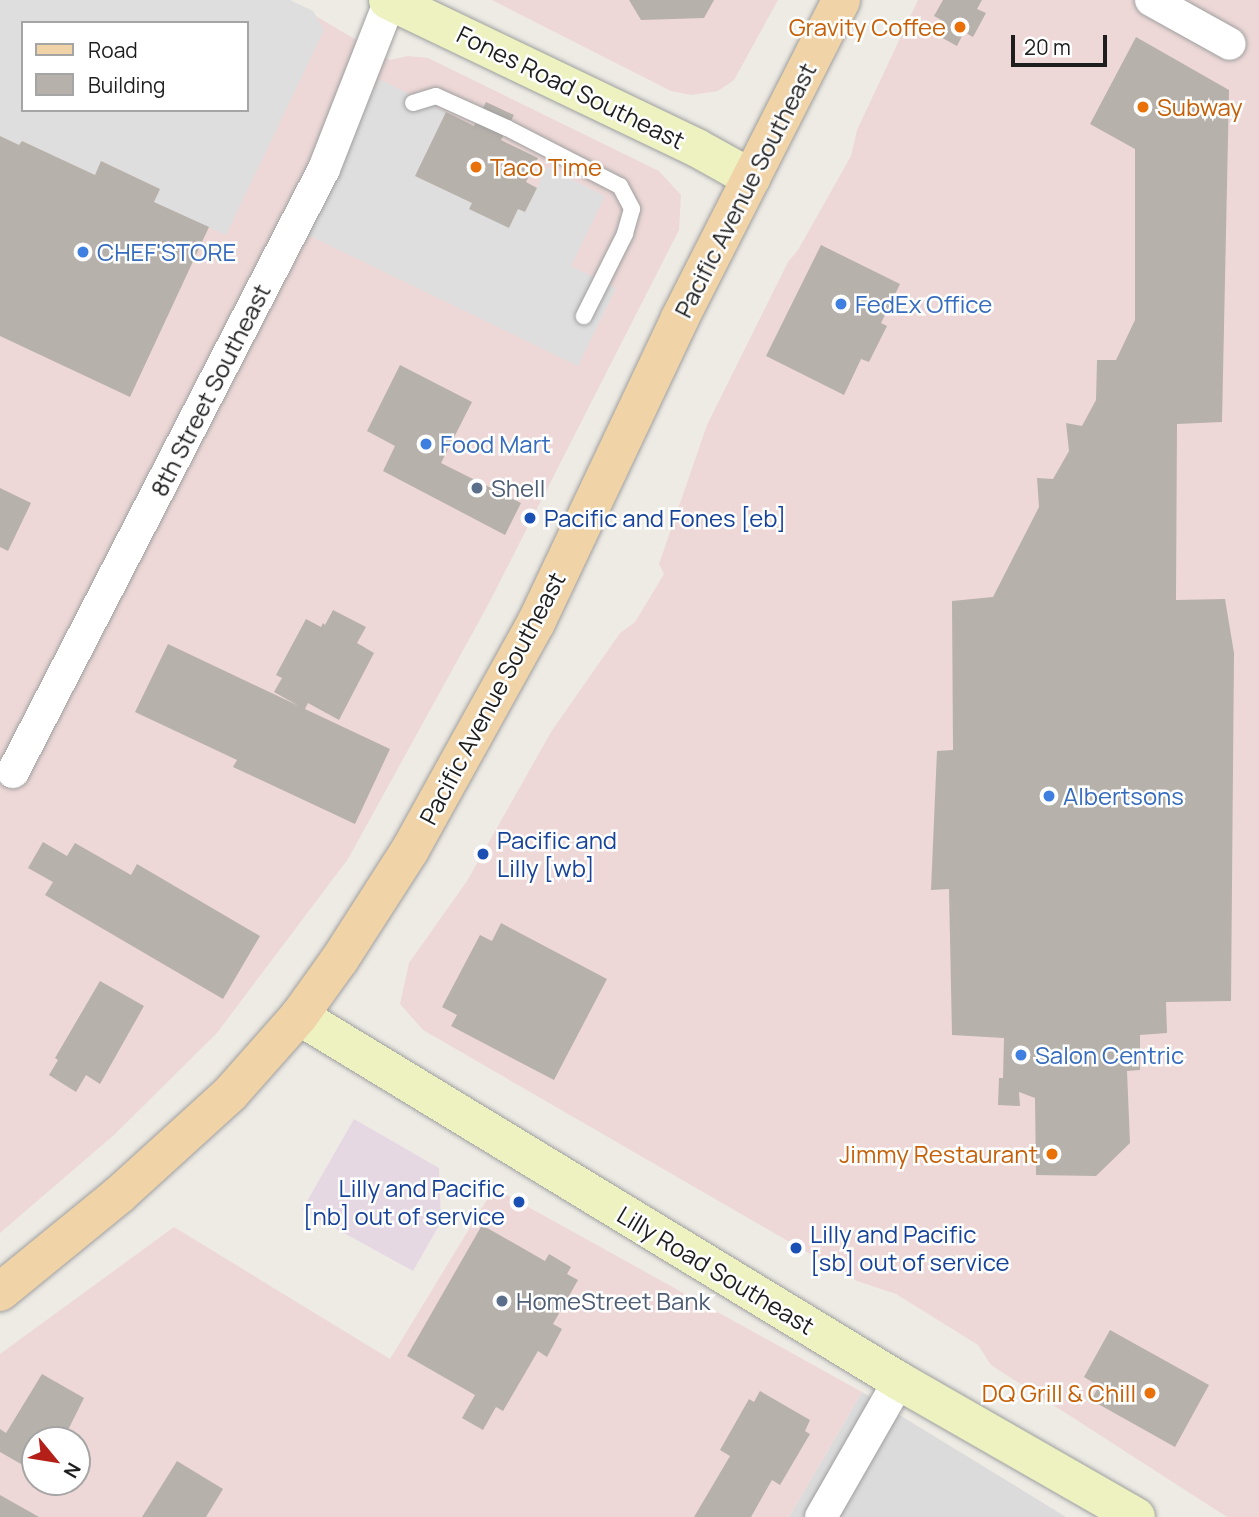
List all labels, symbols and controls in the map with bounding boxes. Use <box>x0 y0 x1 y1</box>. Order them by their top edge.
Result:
place label: Gravity Coffee <box>789 13 946 41</box>
street label: Fones Road Southeast <box>452 19 690 155</box>
marker: Gravity Coffee <box>952 19 968 35</box>
legend <box>21 21 248 112</box>
scale bar <box>1014 21 1110 65</box>
text: 20 m <box>1024 33 1071 61</box>
text: Road <box>88 36 138 64</box>
street label: Pacific Avenue Southeast <box>668 58 822 322</box>
text: Building <box>88 71 165 99</box>
place label: Subway <box>1157 93 1243 121</box>
marker: Subway <box>1135 99 1151 115</box>
place label: Taco Time <box>490 153 602 181</box>
marker: Taco Time <box>468 159 484 175</box>
place label: CHEF'STORE <box>97 238 236 266</box>
marker: CHEF'STORE <box>75 244 91 260</box>
street label: 8th Street Southeast <box>144 279 276 501</box>
place label: FedEx Office <box>855 290 992 318</box>
marker: FedEx Office <box>833 296 849 312</box>
place label: Food Mart <box>440 430 551 458</box>
marker: Food Mart <box>418 436 434 452</box>
place label: Shell <box>491 474 545 502</box>
marker: Shell <box>469 480 485 496</box>
place label: Pacific and Fones [eb] <box>544 504 786 532</box>
marker: Pacific and Fones [eb] <box>522 510 538 526</box>
street label: Pacific Avenue Southeast <box>413 567 571 829</box>
place label: Albertsons <box>1063 782 1184 810</box>
marker: Albertsons <box>1041 788 1057 804</box>
place label: Pacific and Lilly [wb] <box>497 826 617 882</box>
marker: Pacific and Lilly [wb] <box>475 846 491 862</box>
place label: Salon Centric <box>1035 1041 1184 1069</box>
marker: Salon Centric <box>1013 1047 1029 1063</box>
place label: Jimmy Restaurant <box>839 1140 1038 1168</box>
marker: Jimmy Restaurant <box>1044 1146 1060 1162</box>
place label: Lilly and Pacific [nb] out of service <box>303 1174 505 1230</box>
marker: Lilly and Pacific [nb] out of service <box>511 1194 527 1210</box>
street label: Lilly Road Southeast <box>612 1200 820 1340</box>
place label: Lilly and Pacific [sb] out of service <box>810 1220 1010 1276</box>
marker: Lilly and Pacific [sb] out of service <box>788 1240 804 1256</box>
place label: HomeStreet Bank <box>516 1287 710 1315</box>
marker: HomeStreet Bank <box>494 1293 510 1309</box>
place label: DQ Grill & Chill <box>982 1379 1136 1407</box>
marker: DQ Grill & Chill <box>1142 1385 1158 1401</box>
north arrow <box>21 1426 91 1496</box>
text: N <box>58 1458 87 1483</box>

